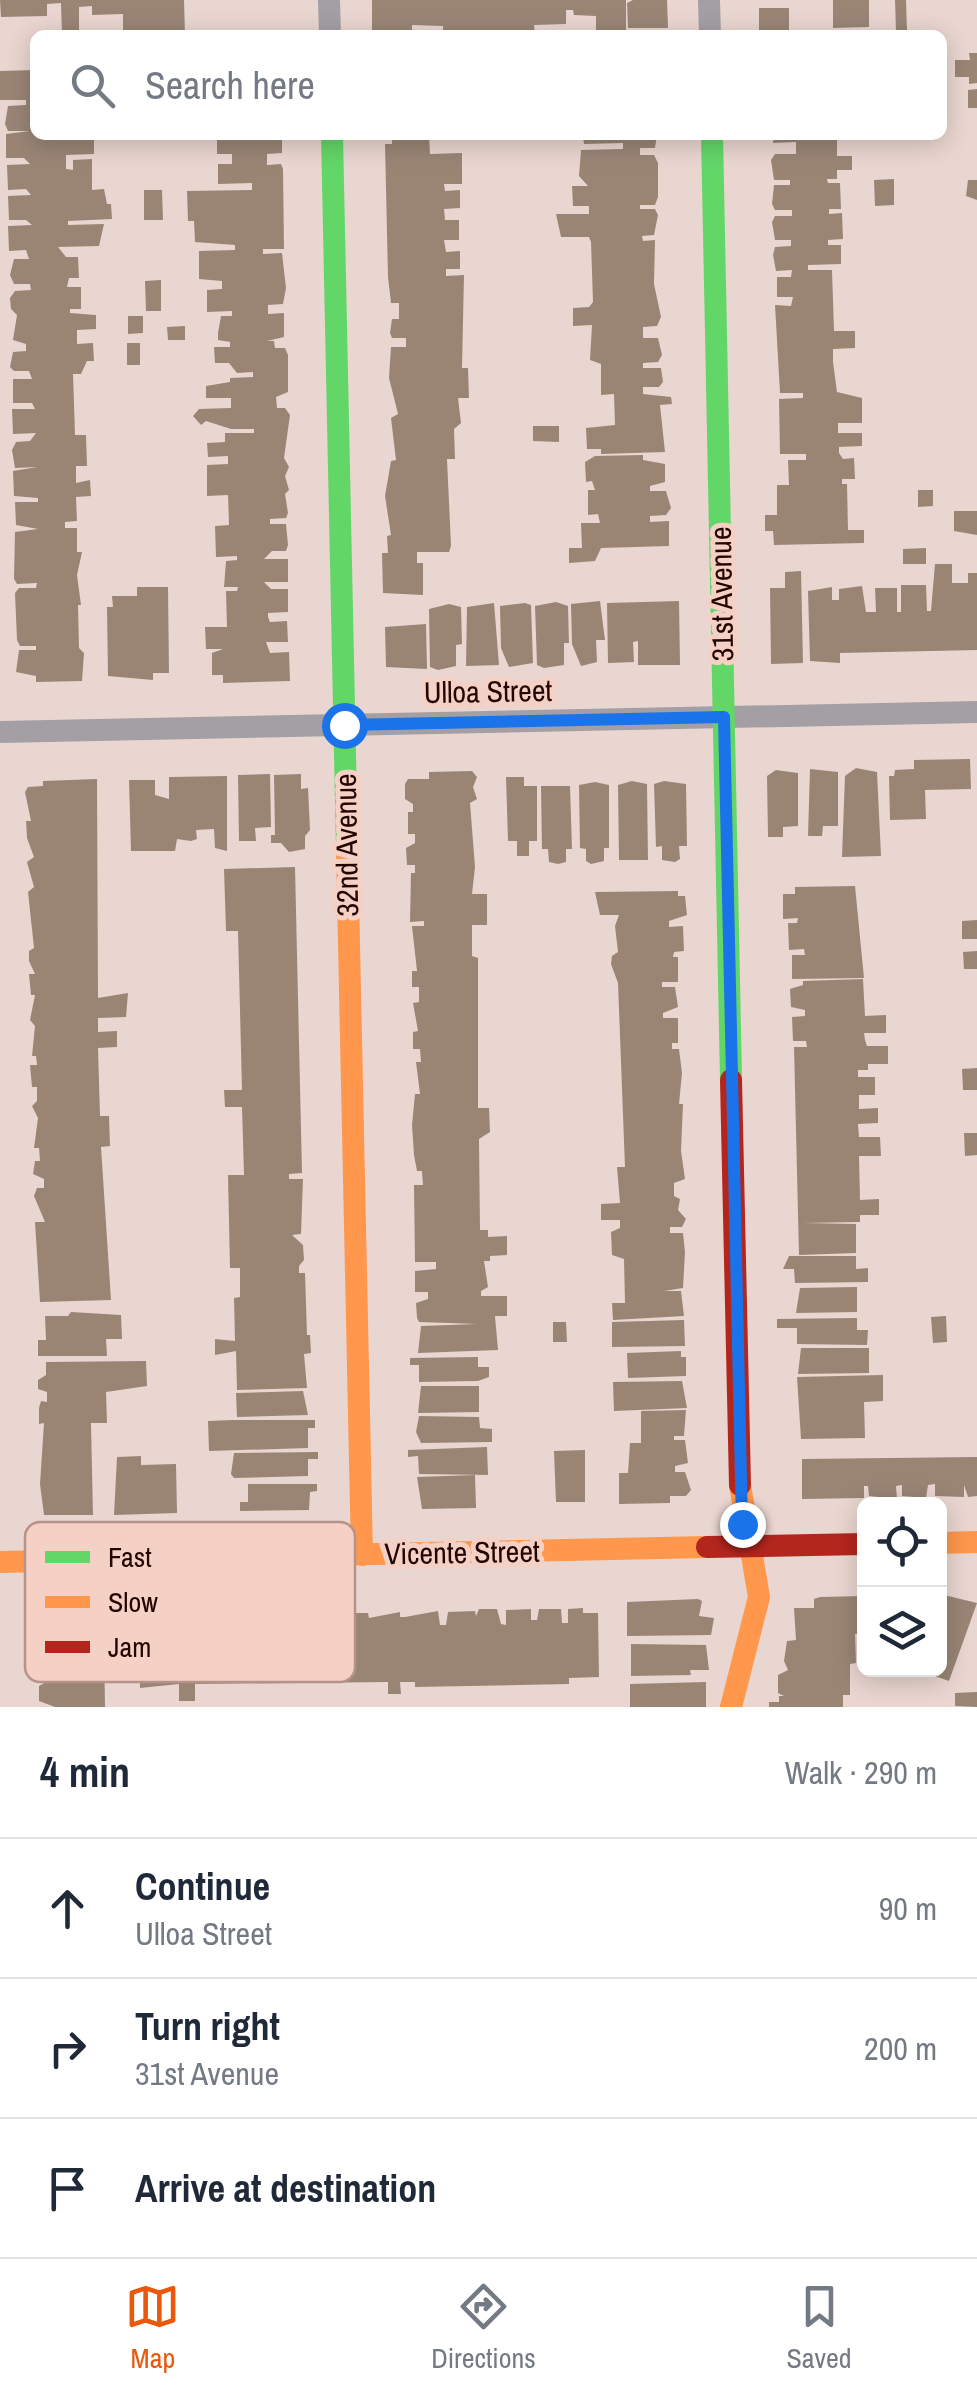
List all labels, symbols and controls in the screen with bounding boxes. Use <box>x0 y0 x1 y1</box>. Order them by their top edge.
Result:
search box <box>30 30 947 140</box>
icon: search <box>65 58 120 113</box>
text: Search here <box>145 60 315 111</box>
street label: 31st Avenue <box>700 526 742 662</box>
street label: Ulloa Street <box>423 670 553 712</box>
route start <box>322 703 368 749</box>
street label: 32nd Avenue <box>325 773 367 917</box>
map controls <box>857 1497 947 1677</box>
button: locate <box>857 1497 947 1587</box>
route end <box>720 1502 766 1548</box>
legend <box>25 1522 355 1682</box>
street label: Vicente Street <box>384 1531 540 1573</box>
text: Fast <box>108 1538 152 1576</box>
text: Slow <box>108 1583 158 1621</box>
button: layers <box>857 1587 947 1677</box>
text: Jam <box>108 1628 151 1666</box>
text: 4 min <box>40 1744 130 1800</box>
text: Walk · 290 m <box>785 1751 937 1794</box>
text: Continue <box>135 1861 270 1912</box>
icon: ahead <box>40 1881 95 1936</box>
text: 90 m <box>879 1887 937 1930</box>
text: Ulloa Street <box>135 1912 272 1955</box>
text: Turn right <box>135 2001 280 2052</box>
icon: right <box>40 2021 95 2076</box>
text: 200 m <box>864 2027 937 2070</box>
text: 31st Avenue <box>135 2052 279 2095</box>
icon: arrive <box>40 2161 95 2216</box>
text: Arrive at destination <box>135 2163 436 2214</box>
tab: Map <box>125 2279 180 2377</box>
tab: Directions <box>431 2279 536 2377</box>
tab: Saved <box>787 2279 852 2377</box>

